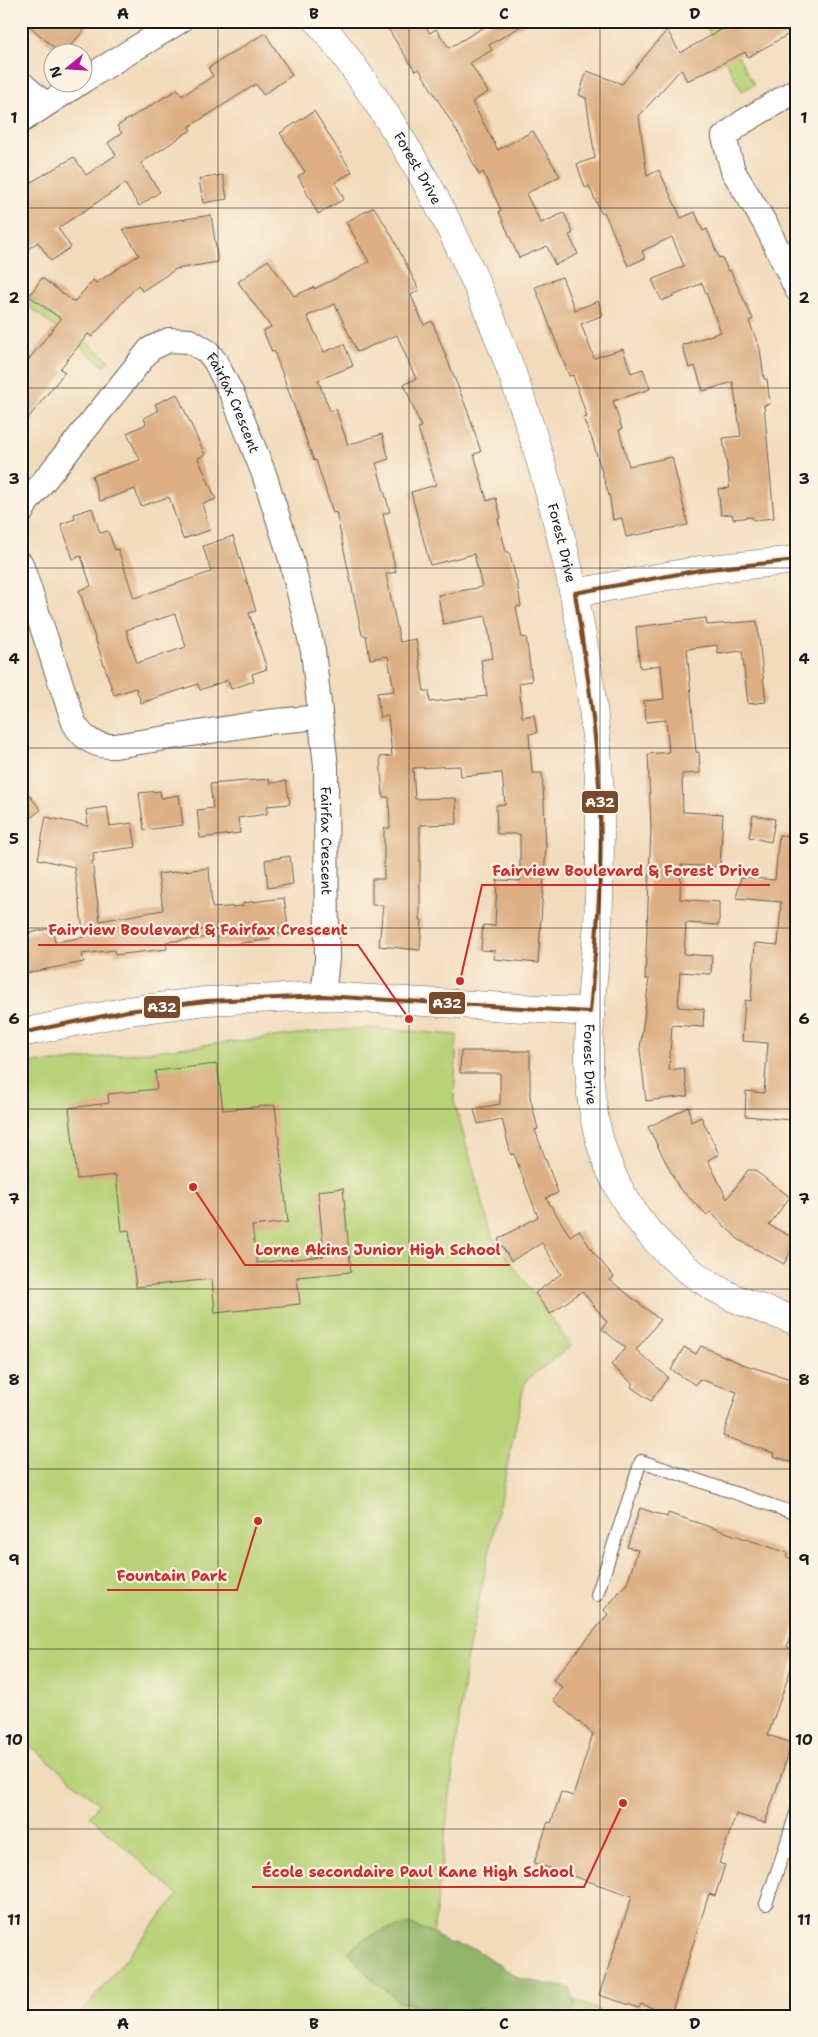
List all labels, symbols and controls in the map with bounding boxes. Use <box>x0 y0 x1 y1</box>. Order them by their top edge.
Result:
text: A <box>117 3 129 24</box>
text: B <box>309 3 319 24</box>
text: C <box>499 3 509 24</box>
text: D <box>689 3 701 24</box>
north arrow <box>42 42 92 92</box>
text: N <box>45 64 66 80</box>
text: 1 <box>10 107 18 128</box>
text: 1 <box>800 107 808 128</box>
street label: Forest Drive <box>390 128 446 208</box>
text: 2 <box>8 287 20 308</box>
text: 2 <box>798 287 810 308</box>
street label: Fairfax Crescent <box>203 349 264 456</box>
text: 3 <box>8 468 20 489</box>
text: 3 <box>798 468 810 489</box>
street label: Forest Drive <box>544 501 580 584</box>
text: 4 <box>8 648 20 669</box>
text: 4 <box>798 648 810 669</box>
street label: Fairfax Crescent <box>317 786 336 895</box>
line badge: A32 <box>581 790 619 814</box>
text: A32 <box>585 793 615 811</box>
text: 5 <box>9 828 19 849</box>
text: 5 <box>799 828 809 849</box>
callout: Fairview Boulevard & Forest Drive <box>482 855 770 885</box>
text: Fairview Boulevard & Forest Drive <box>492 861 760 881</box>
callout: Fairview Boulevard & Fairfax Crescent <box>38 915 358 945</box>
text: Fairview Boulevard & Fairfax Crescent <box>48 920 348 940</box>
line badge: A32 <box>428 991 466 1015</box>
text: A32 <box>432 994 462 1012</box>
line badge: A32 <box>143 995 181 1019</box>
text: A32 <box>147 998 177 1016</box>
text: 6 <box>8 1008 20 1029</box>
text: 6 <box>798 1008 810 1029</box>
street label: Forest Drive <box>580 1023 601 1106</box>
text: 7 <box>8 1188 20 1209</box>
text: 7 <box>798 1188 810 1209</box>
callout: Lorne Akins Junior High School <box>245 1235 510 1265</box>
text: Lorne Akins Junior High School <box>255 1240 501 1260</box>
text: 8 <box>8 1369 20 1390</box>
text: 8 <box>798 1369 810 1390</box>
text: 9 <box>8 1549 20 1570</box>
text: 9 <box>798 1549 810 1570</box>
callout: Fountain Park <box>107 1560 237 1590</box>
text: Fountain Park <box>117 1566 228 1586</box>
text: 10 <box>5 1729 23 1750</box>
text: 10 <box>795 1729 813 1750</box>
callout: École secondaire Paul Kane High School <box>252 1857 584 1887</box>
text: École secondaire Paul Kane High School <box>262 1861 574 1882</box>
text: 11 <box>7 1909 21 1930</box>
text: 11 <box>797 1909 811 1930</box>
text: A <box>117 2013 129 2034</box>
text: B <box>309 2013 319 2034</box>
text: C <box>499 2013 509 2034</box>
text: D <box>689 2013 701 2034</box>

